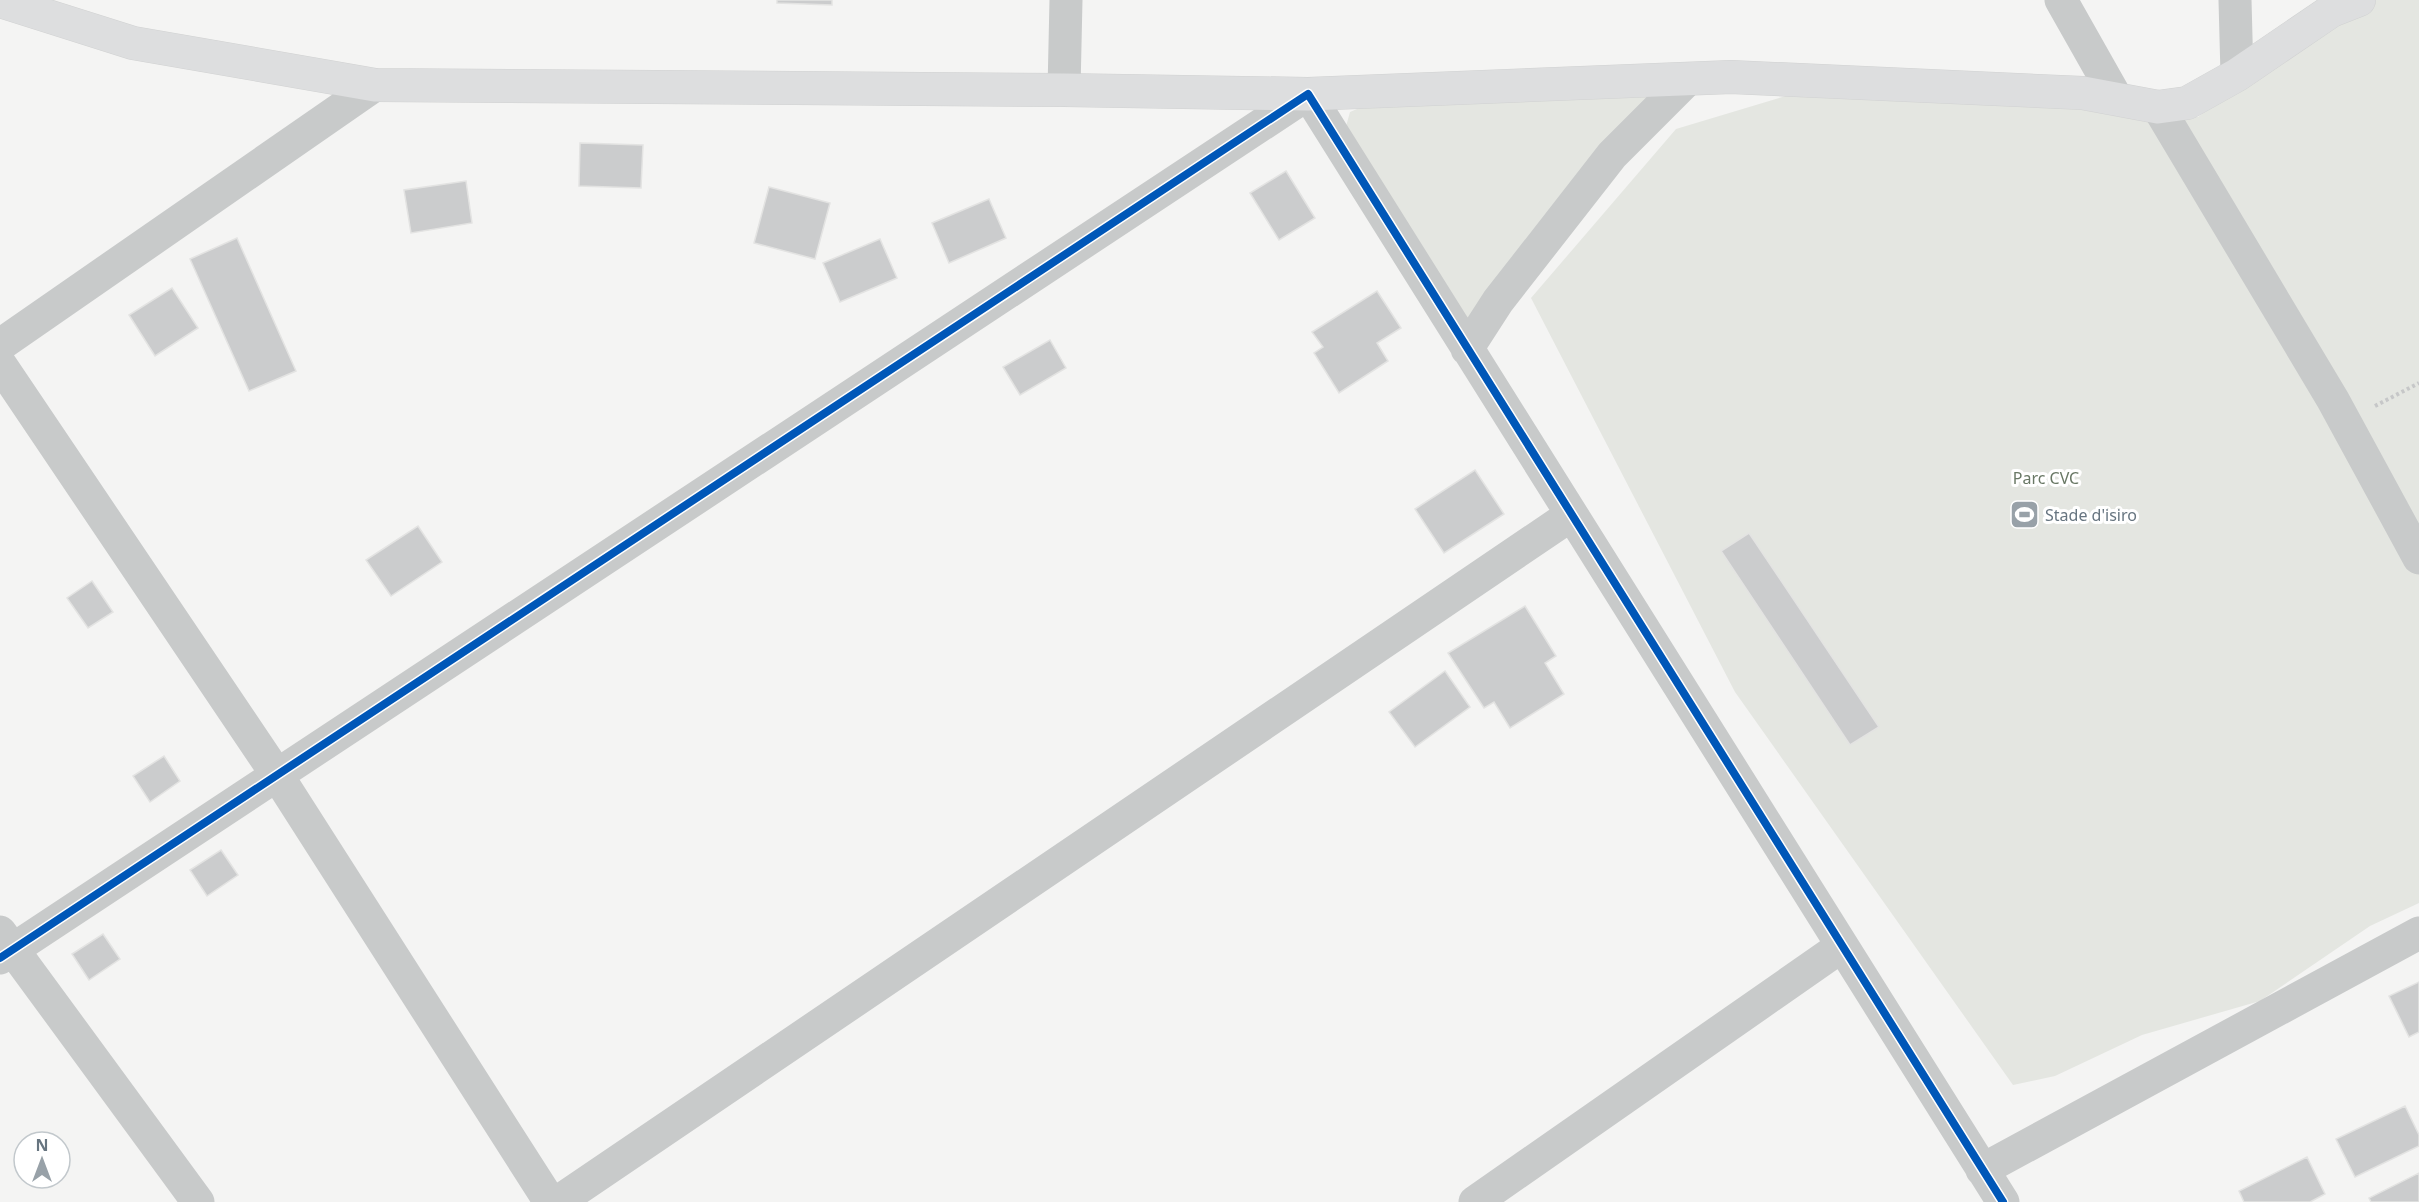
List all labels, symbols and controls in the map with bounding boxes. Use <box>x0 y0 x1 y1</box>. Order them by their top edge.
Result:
park label: Parc CVC <box>2013 467 2079 489</box>
sports icon: Stade d'isiro <box>2008 499 2040 531</box>
place label: Stade d'isiro <box>2045 504 2137 526</box>
north arrow <box>12 1130 72 1190</box>
text: N <box>35 1134 49 1156</box>

